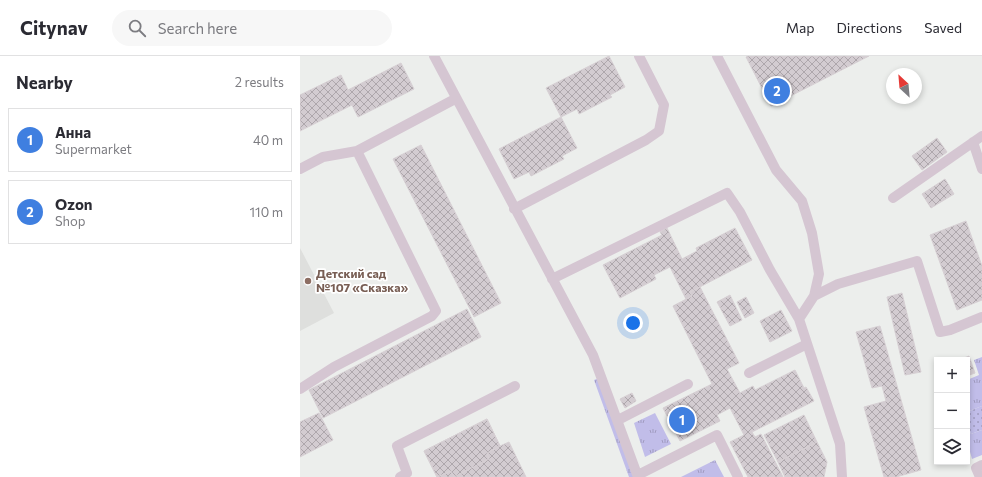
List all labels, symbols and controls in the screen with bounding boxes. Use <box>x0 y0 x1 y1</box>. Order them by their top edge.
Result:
search box <box>112 10 392 46</box>
text: Citynav <box>20 16 88 39</box>
icon: search <box>126 17 148 39</box>
text: Search here <box>158 19 237 37</box>
text: Map <box>786 19 815 36</box>
text: Directions <box>837 19 902 36</box>
text: Saved <box>924 19 962 36</box>
north arrow <box>886 68 922 104</box>
text: Nearby <box>16 72 73 93</box>
text: 2 results <box>235 74 284 90</box>
pin: 2 <box>764 76 790 106</box>
text: Анна <box>55 123 91 141</box>
text: 1 <box>27 132 33 148</box>
text: 40 m <box>253 132 283 148</box>
text: Supermarket <box>55 141 132 157</box>
text: Ozon <box>55 195 93 213</box>
text: 2 <box>26 204 34 220</box>
text: 110 m <box>250 204 283 220</box>
text: Shop <box>55 213 86 229</box>
place label: Детский сад №107 «Сказка» <box>316 266 408 294</box>
marker: Детский сад №107 «Сказка» <box>303 276 313 286</box>
your location <box>623 313 643 333</box>
map controls <box>934 357 970 465</box>
button: + <box>934 357 970 393</box>
button: − <box>934 393 970 429</box>
pin: 1 <box>669 405 695 435</box>
button: layers <box>934 429 970 465</box>

